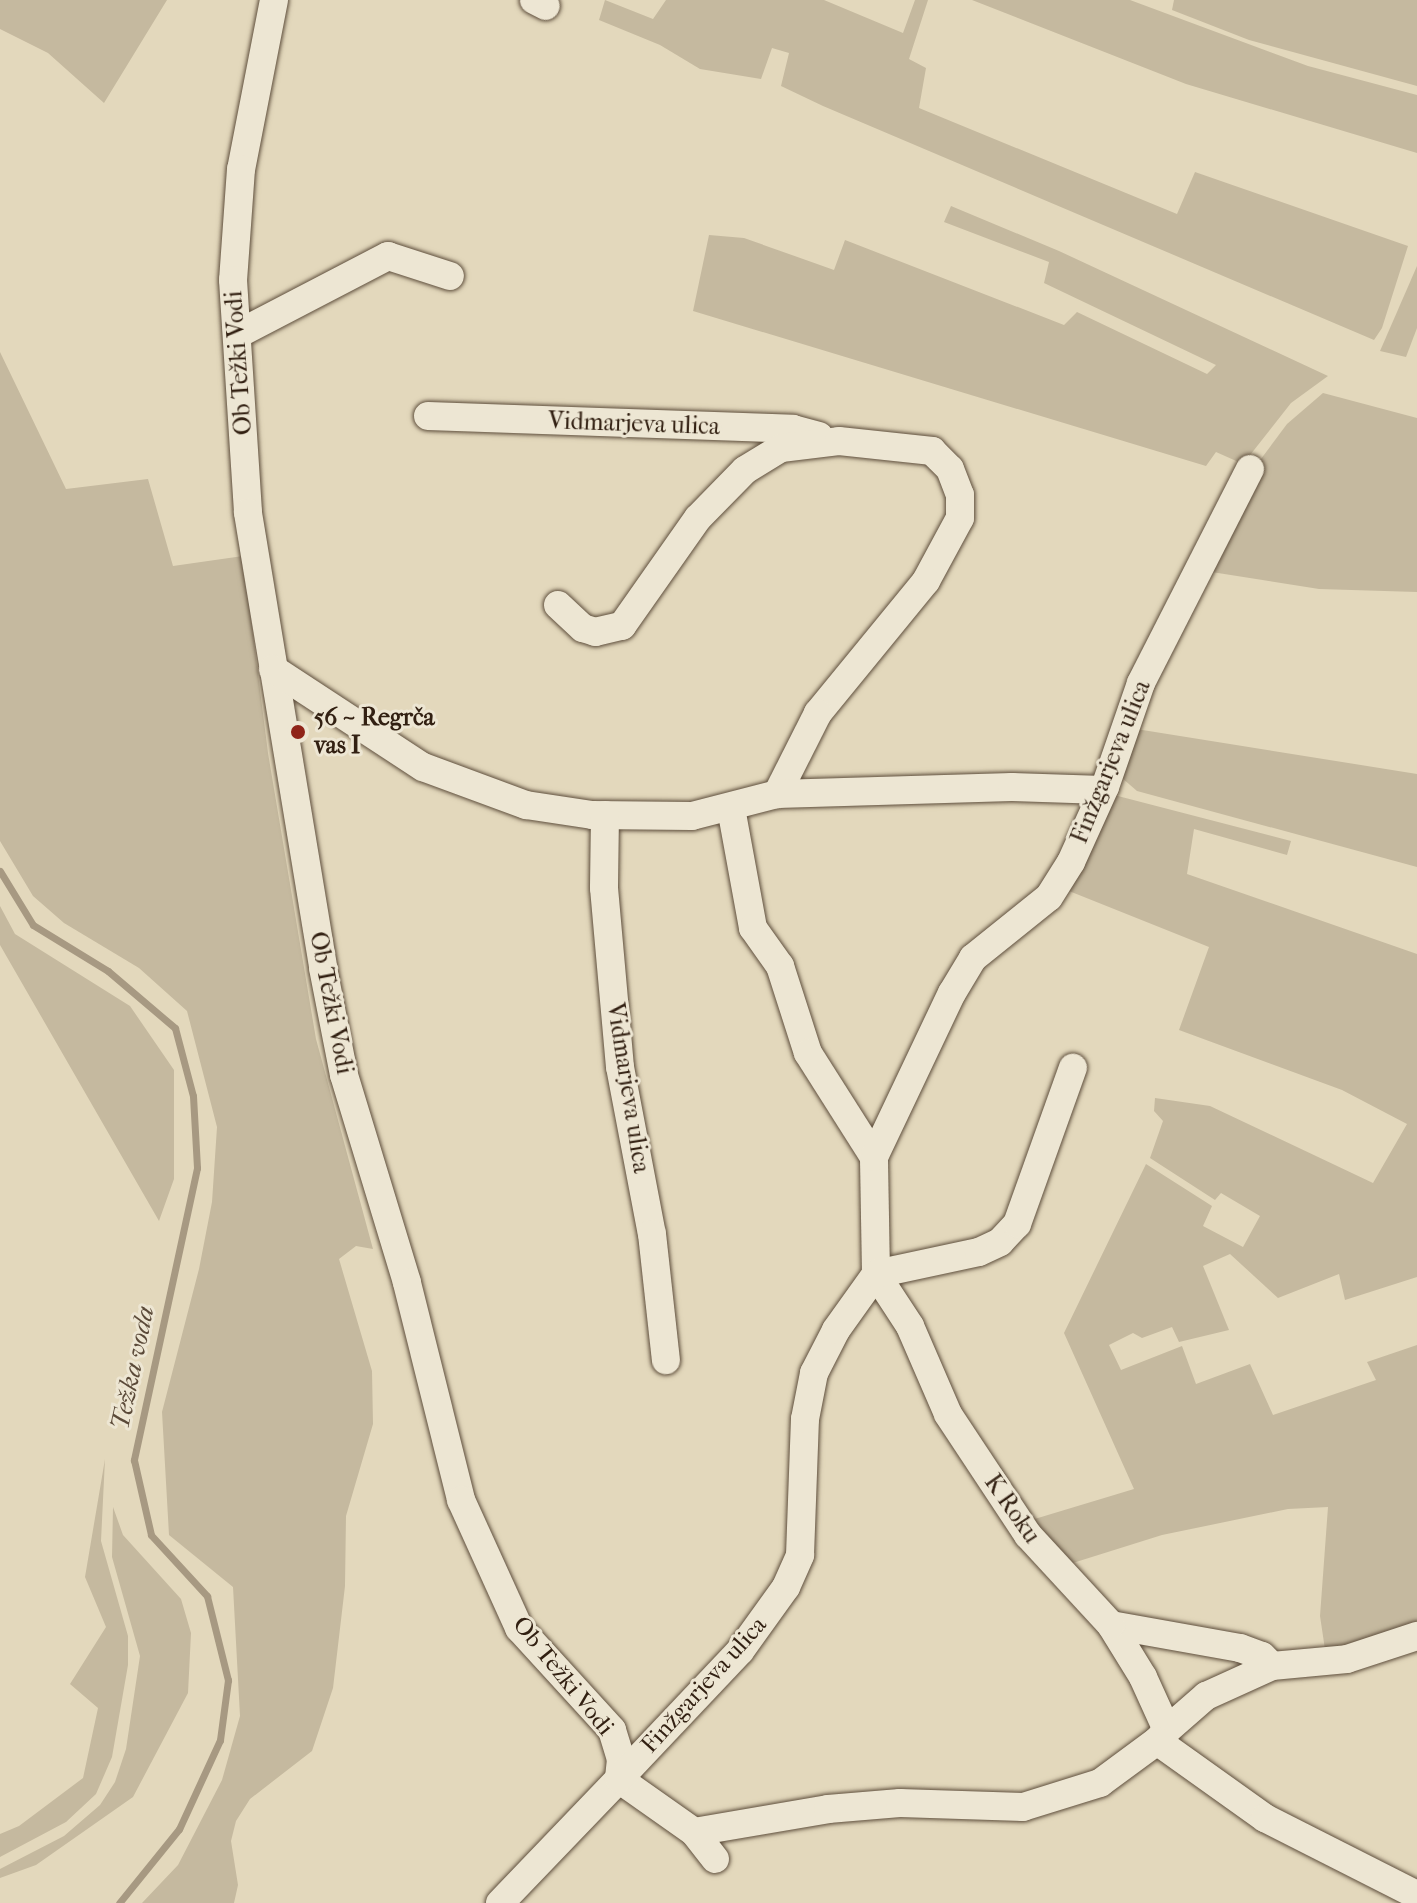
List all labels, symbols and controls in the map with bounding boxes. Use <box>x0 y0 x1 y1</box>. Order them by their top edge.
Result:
street label: Ob Težki Vodi <box>220 290 258 436</box>
street label: Vidmarjeva ulica <box>548 407 720 441</box>
street label: Finžgarjeva ulica <box>1065 676 1157 848</box>
place label: 56 ~ Regrča vas I <box>314 704 435 760</box>
marker: 56 ~ Regrča vas I <box>289 723 307 741</box>
street label: Ob Težki Vodi <box>303 929 359 1077</box>
street label: Vidmarjeva ulica <box>600 1001 656 1175</box>
water label: Težka voda <box>105 1303 161 1433</box>
street label: K Roku <box>978 1469 1046 1549</box>
street label: Ob Težki Vodi <box>506 1611 620 1741</box>
street label: Finžgarjeva ulica <box>635 1611 773 1759</box>

